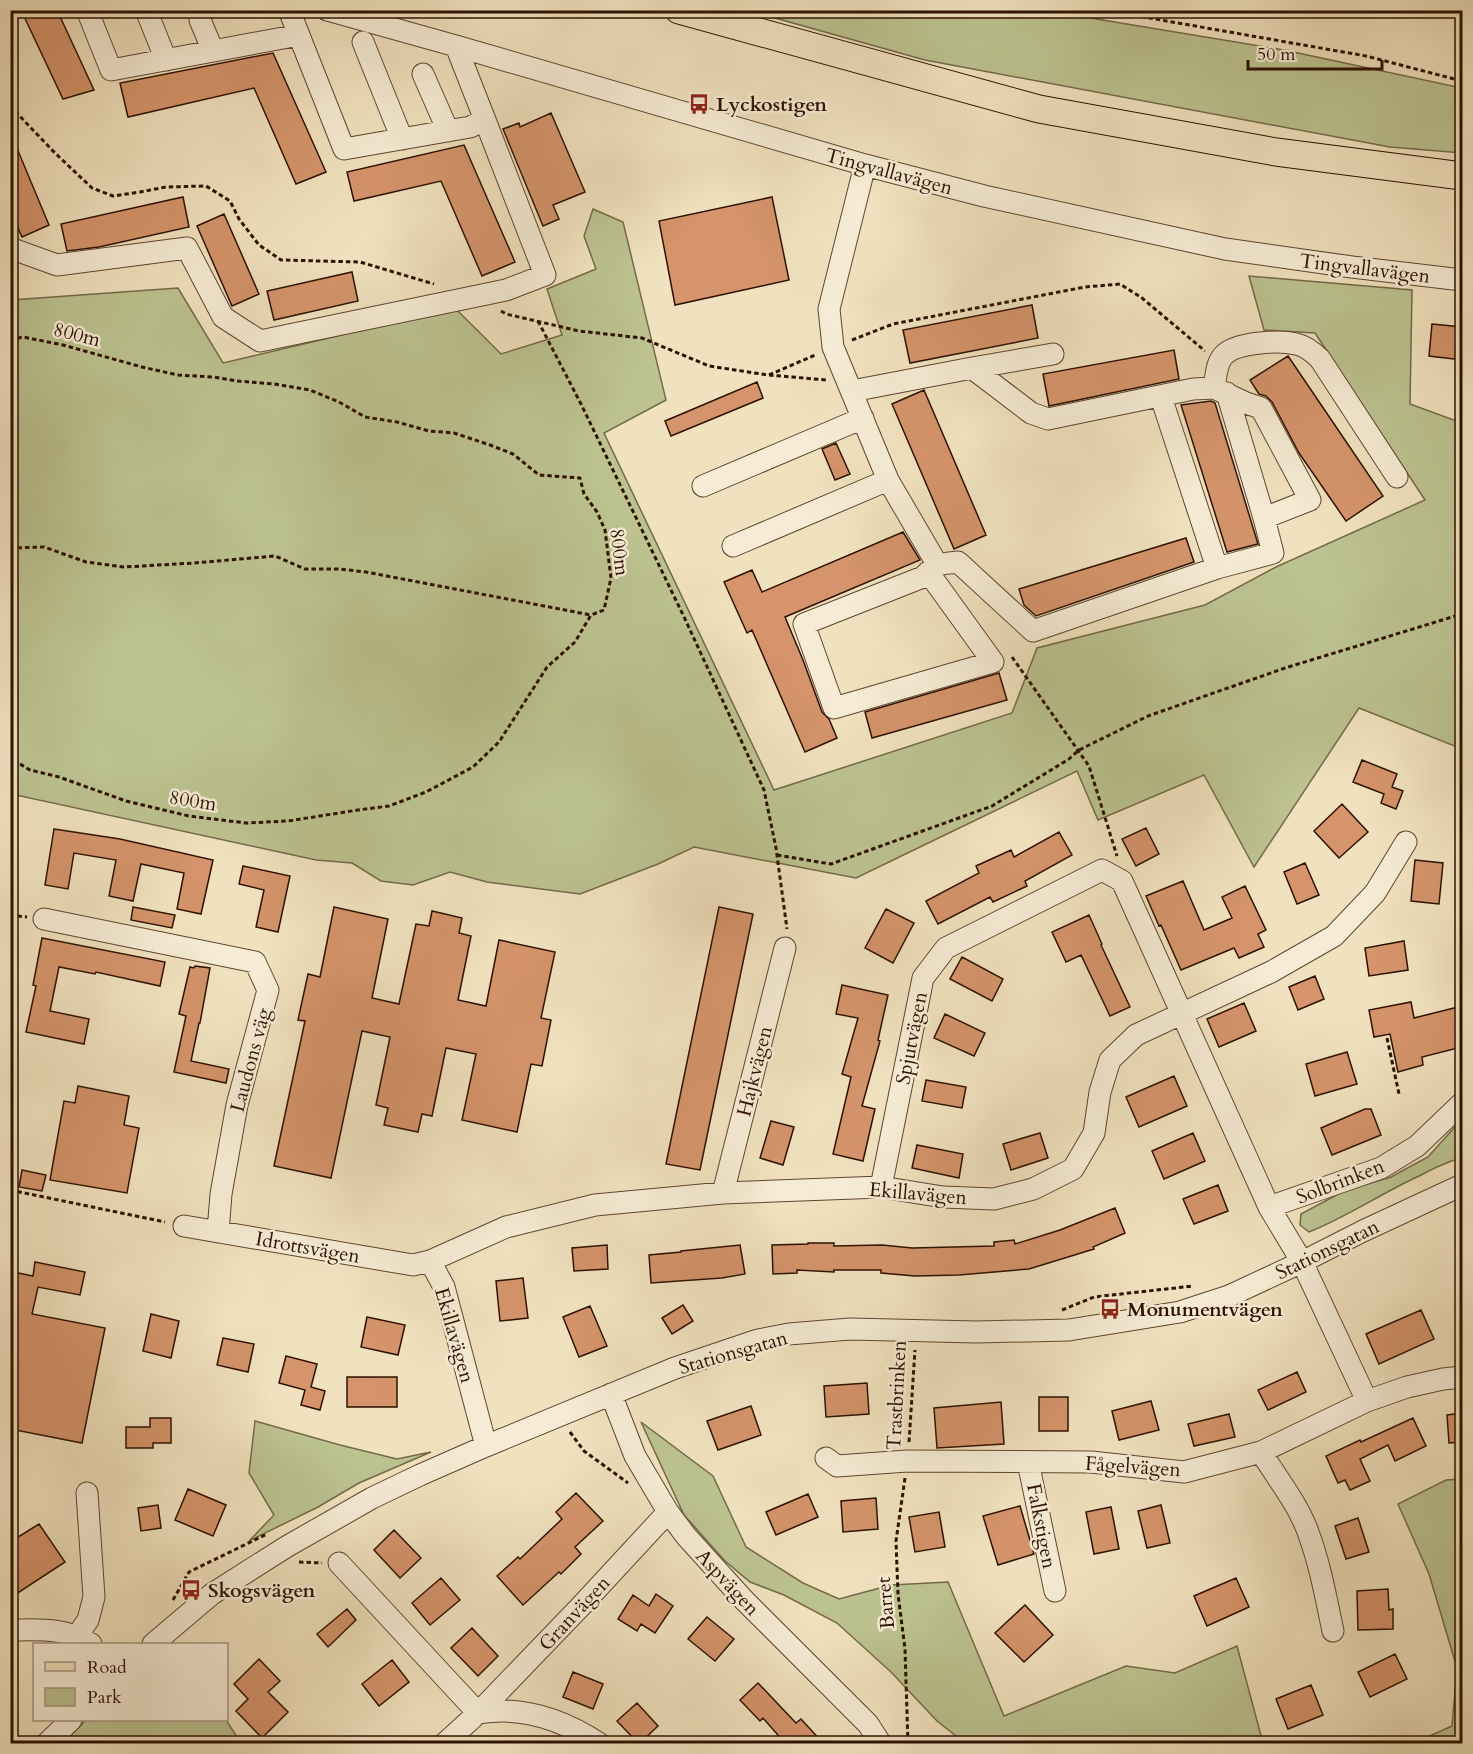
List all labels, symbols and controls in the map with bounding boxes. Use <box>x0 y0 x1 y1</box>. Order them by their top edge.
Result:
scale bar <box>1248 33 1382 71</box>
text: 50 m <box>1257 42 1296 67</box>
place label: Lyckostigen <box>716 91 827 118</box>
bus stop icon: Lyckostigen <box>687 92 711 116</box>
street label: Tingvallavägen <box>822 141 956 202</box>
street label: Tingvallavägen <box>1298 247 1432 290</box>
street label: 800m <box>50 316 103 353</box>
street label: 800m <box>603 527 636 577</box>
street label: 800m <box>167 783 219 818</box>
street label: Spjutvägen <box>889 989 934 1087</box>
street label: Laudons väg <box>224 1004 278 1115</box>
street label: Hajkvägen <box>730 1022 779 1119</box>
street label: Solbrinken <box>1292 1152 1389 1211</box>
street label: Ekillavägen <box>868 1176 969 1211</box>
street label: Stationsgatan <box>1271 1212 1384 1286</box>
street label: Idrottsvägen <box>254 1225 363 1270</box>
street label: Ekillavägen <box>428 1284 481 1387</box>
place label: Monumentvägen <box>1127 1296 1283 1323</box>
bus stop icon: Monumentvägen <box>1098 1297 1122 1321</box>
street label: Stationsgatan <box>676 1324 791 1381</box>
street label: Trastbrinken <box>880 1339 913 1451</box>
street label: Fågelvägen <box>1084 1450 1182 1483</box>
street label: Falkstigen <box>1020 1481 1063 1572</box>
street label: Aspvägen <box>690 1543 766 1622</box>
street label: Granvägen <box>533 1569 617 1657</box>
street label: Barret <box>870 1575 901 1630</box>
place label: Skogsvägen <box>208 1577 315 1604</box>
bus stop icon: Skogsvägen <box>179 1578 203 1602</box>
legend <box>33 1643 228 1721</box>
text: Road <box>87 1655 127 1680</box>
text: Park <box>87 1685 122 1710</box>

